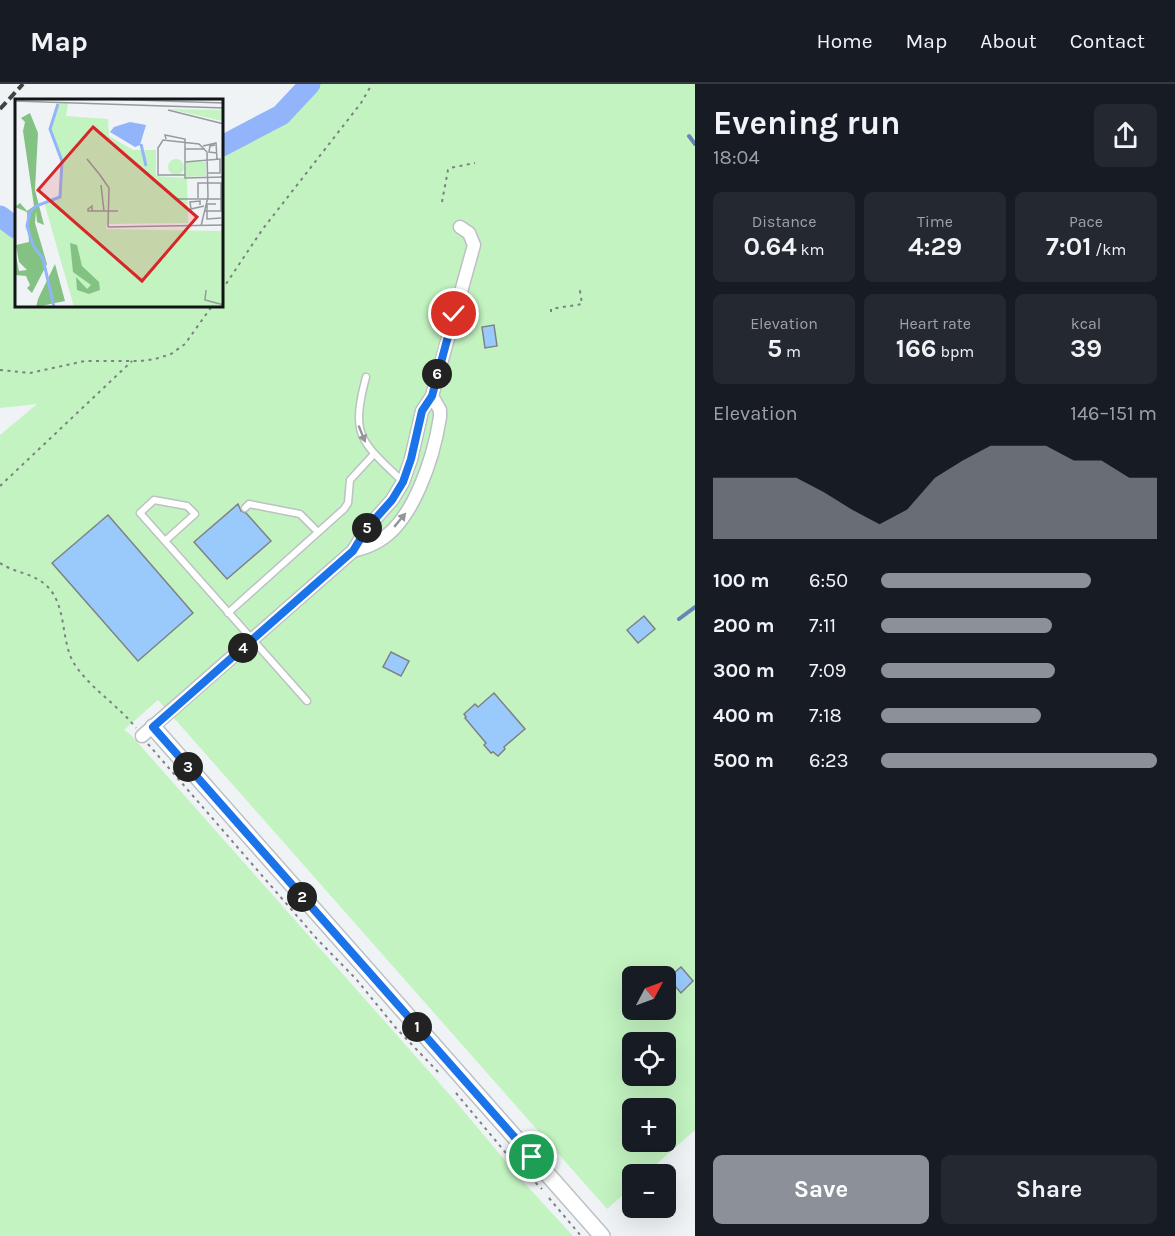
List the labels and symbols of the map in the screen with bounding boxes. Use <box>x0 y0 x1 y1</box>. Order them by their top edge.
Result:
inset map <box>15 99 224 308</box>
pin <box>428 288 479 339</box>
pin: 6 <box>422 359 452 389</box>
one-way arrow <box>358 425 367 443</box>
one-way arrow <box>394 512 407 528</box>
pin: 5 <box>352 513 382 543</box>
pin: 4 <box>228 633 258 663</box>
pin: 3 <box>173 752 203 782</box>
pin: 2 <box>287 882 317 912</box>
north arrow <box>622 966 676 1020</box>
pin: 1 <box>402 1012 432 1042</box>
pin <box>506 1131 557 1182</box>

